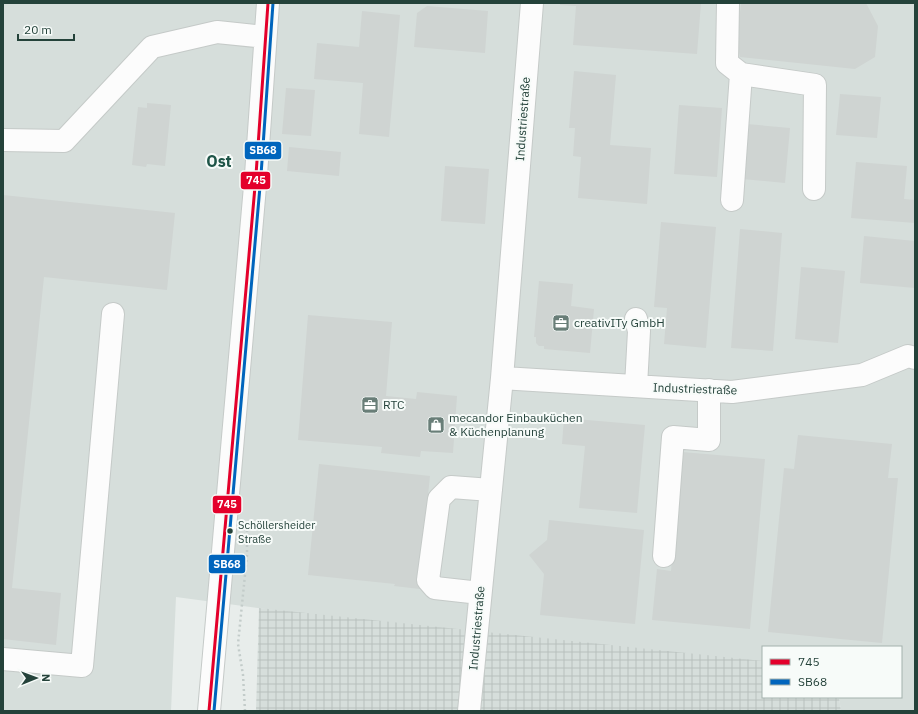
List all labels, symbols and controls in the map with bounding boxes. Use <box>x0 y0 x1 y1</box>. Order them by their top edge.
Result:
scale bar <box>18 16 74 42</box>
text: 20 m <box>24 22 52 37</box>
street label: Industriestraße <box>512 76 533 162</box>
line badge: SB68 <box>244 141 282 160</box>
text: SB68 <box>249 143 277 157</box>
district label: Ost <box>206 151 232 171</box>
line badge: 745 <box>240 171 271 190</box>
text: 745 <box>246 173 266 187</box>
office icon: creativITy GmbH <box>551 313 571 333</box>
place label: creativITy GmbH <box>574 315 665 330</box>
street label: Industriestraße <box>653 380 738 397</box>
office icon: RTC <box>360 395 380 415</box>
place label: RTC <box>383 397 405 412</box>
place label: mecandor Einbauküchen & Küchenplanung <box>449 410 583 439</box>
shop icon: mecandor Einbauküchen & Küchenplanung <box>426 415 446 435</box>
line badge: 745 <box>212 495 242 514</box>
text: 745 <box>217 497 237 511</box>
place label: Schöllersheider Straße <box>238 518 315 546</box>
marker: Schöllersheider Straße <box>225 526 235 536</box>
line badge: SB68 <box>208 554 246 574</box>
text: SB68 <box>213 557 241 571</box>
street label: Industriestraße <box>465 585 488 671</box>
legend <box>762 646 902 698</box>
text: 745 <box>798 654 820 669</box>
north arrow <box>16 658 56 698</box>
text: N <box>39 674 53 682</box>
text: SB68 <box>798 674 827 689</box>

